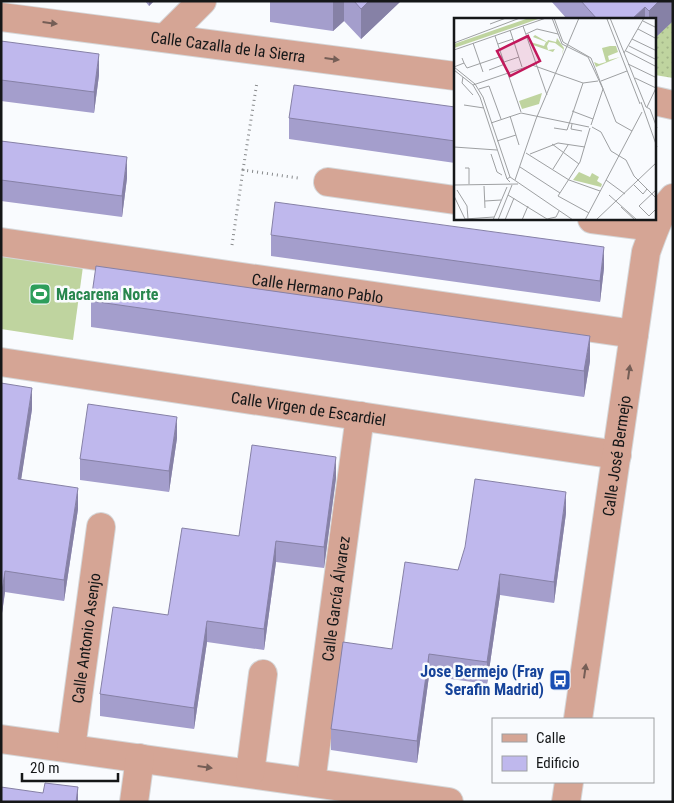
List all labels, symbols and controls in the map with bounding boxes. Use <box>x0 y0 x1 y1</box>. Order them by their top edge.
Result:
inset map <box>454 18 656 220</box>
one-way arrow <box>42 19 58 27</box>
street label: Calle Cazalla de la Sierra <box>149 28 307 66</box>
one-way arrow <box>325 56 341 64</box>
street label: Calle Hermano Pablo <box>251 270 385 307</box>
sports icon: Macarena Norte <box>28 282 52 306</box>
place label: Macarena Norte <box>56 285 159 304</box>
one-way arrow <box>625 363 633 379</box>
street label: Calle Virgen de Escardiel <box>230 388 387 430</box>
street label: Calle José Bermejo <box>599 394 635 517</box>
street label: Calle García Álvarez <box>318 535 354 663</box>
street label: Calle Antonio Asenjo <box>68 572 105 704</box>
place label: Jose Bermejo (Fray Serafin Madrid) <box>420 662 544 699</box>
one-way arrow <box>581 663 589 679</box>
bus stop icon: Jose Bermejo (Fray Serafin Madrid) <box>548 668 572 692</box>
legend <box>492 718 654 783</box>
text: Calle <box>536 729 566 747</box>
scale bar <box>22 750 119 782</box>
text: Edificio <box>536 754 579 772</box>
text: 20 m <box>30 759 60 777</box>
one-way arrow <box>198 764 214 772</box>

